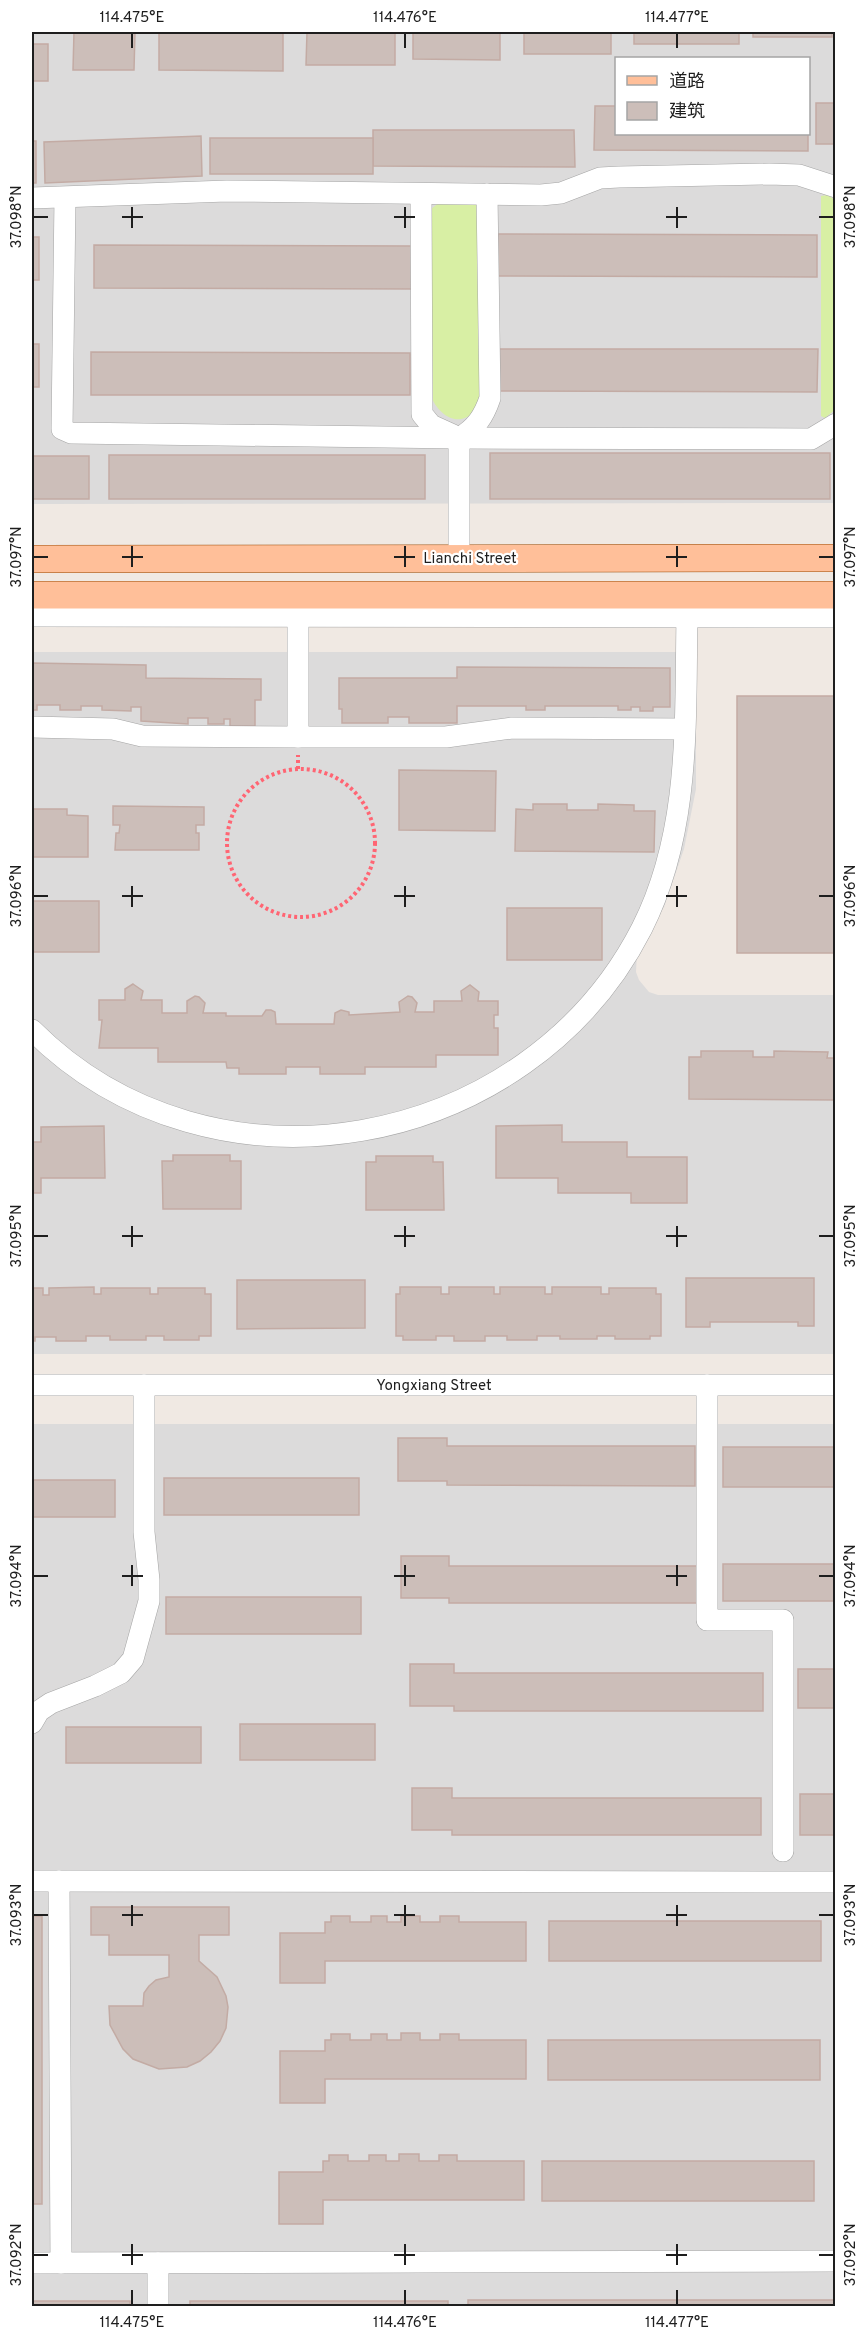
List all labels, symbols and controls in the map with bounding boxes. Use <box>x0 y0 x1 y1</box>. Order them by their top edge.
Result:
text: 114.475°E <box>100 9 165 28</box>
text: 114.476°E <box>373 9 437 28</box>
text: 114.477°E <box>645 9 709 28</box>
legend <box>615 57 810 135</box>
text: 道路 <box>669 71 705 94</box>
text: 建筑 <box>669 101 705 124</box>
text: 37.098°N <box>8 185 27 249</box>
text: 37.098°N <box>842 185 861 249</box>
text: 37.097°N <box>8 526 27 588</box>
text: 37.097°N <box>842 526 861 588</box>
street label: Lianchi Street <box>423 550 517 569</box>
text: 37.096°N <box>8 865 27 927</box>
text: 37.096°N <box>842 865 861 927</box>
text: 37.095°N <box>8 1204 27 1268</box>
text: 37.095°N <box>842 1204 861 1268</box>
street label: Yongxiang Street <box>376 1377 492 1396</box>
text: 37.094°N <box>8 1544 27 1608</box>
text: 37.094°N <box>842 1544 861 1608</box>
text: 37.093°N <box>8 1884 27 1946</box>
text: 37.093°N <box>842 1884 861 1946</box>
text: 37.092°N <box>8 2223 27 2287</box>
text: 37.092°N <box>842 2223 861 2287</box>
text: 114.475°E <box>100 2314 165 2333</box>
text: 114.476°E <box>373 2314 437 2333</box>
text: 114.477°E <box>645 2314 709 2333</box>

